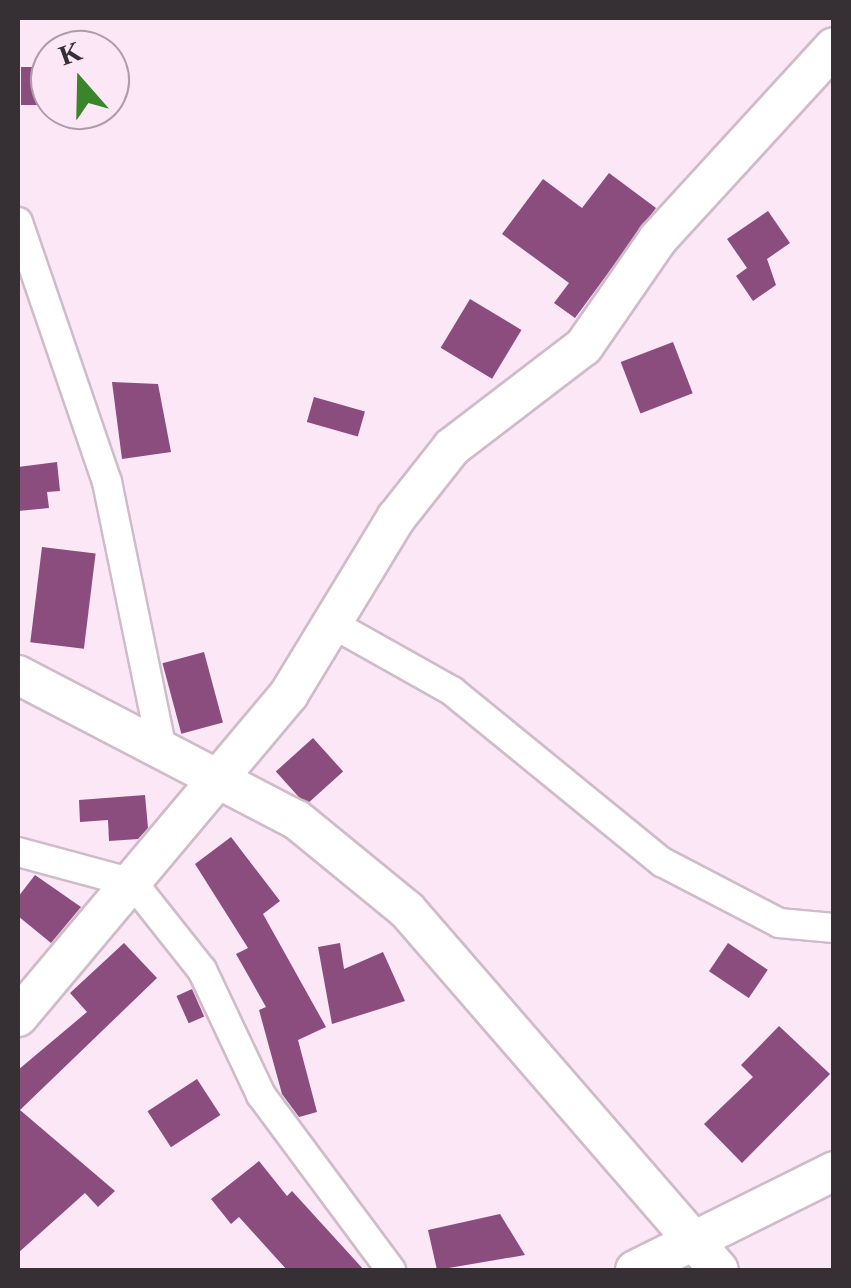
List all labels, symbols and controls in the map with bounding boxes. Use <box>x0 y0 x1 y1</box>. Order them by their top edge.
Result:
north arrow <box>30 30 130 130</box>
text: K <box>55 35 86 72</box>

